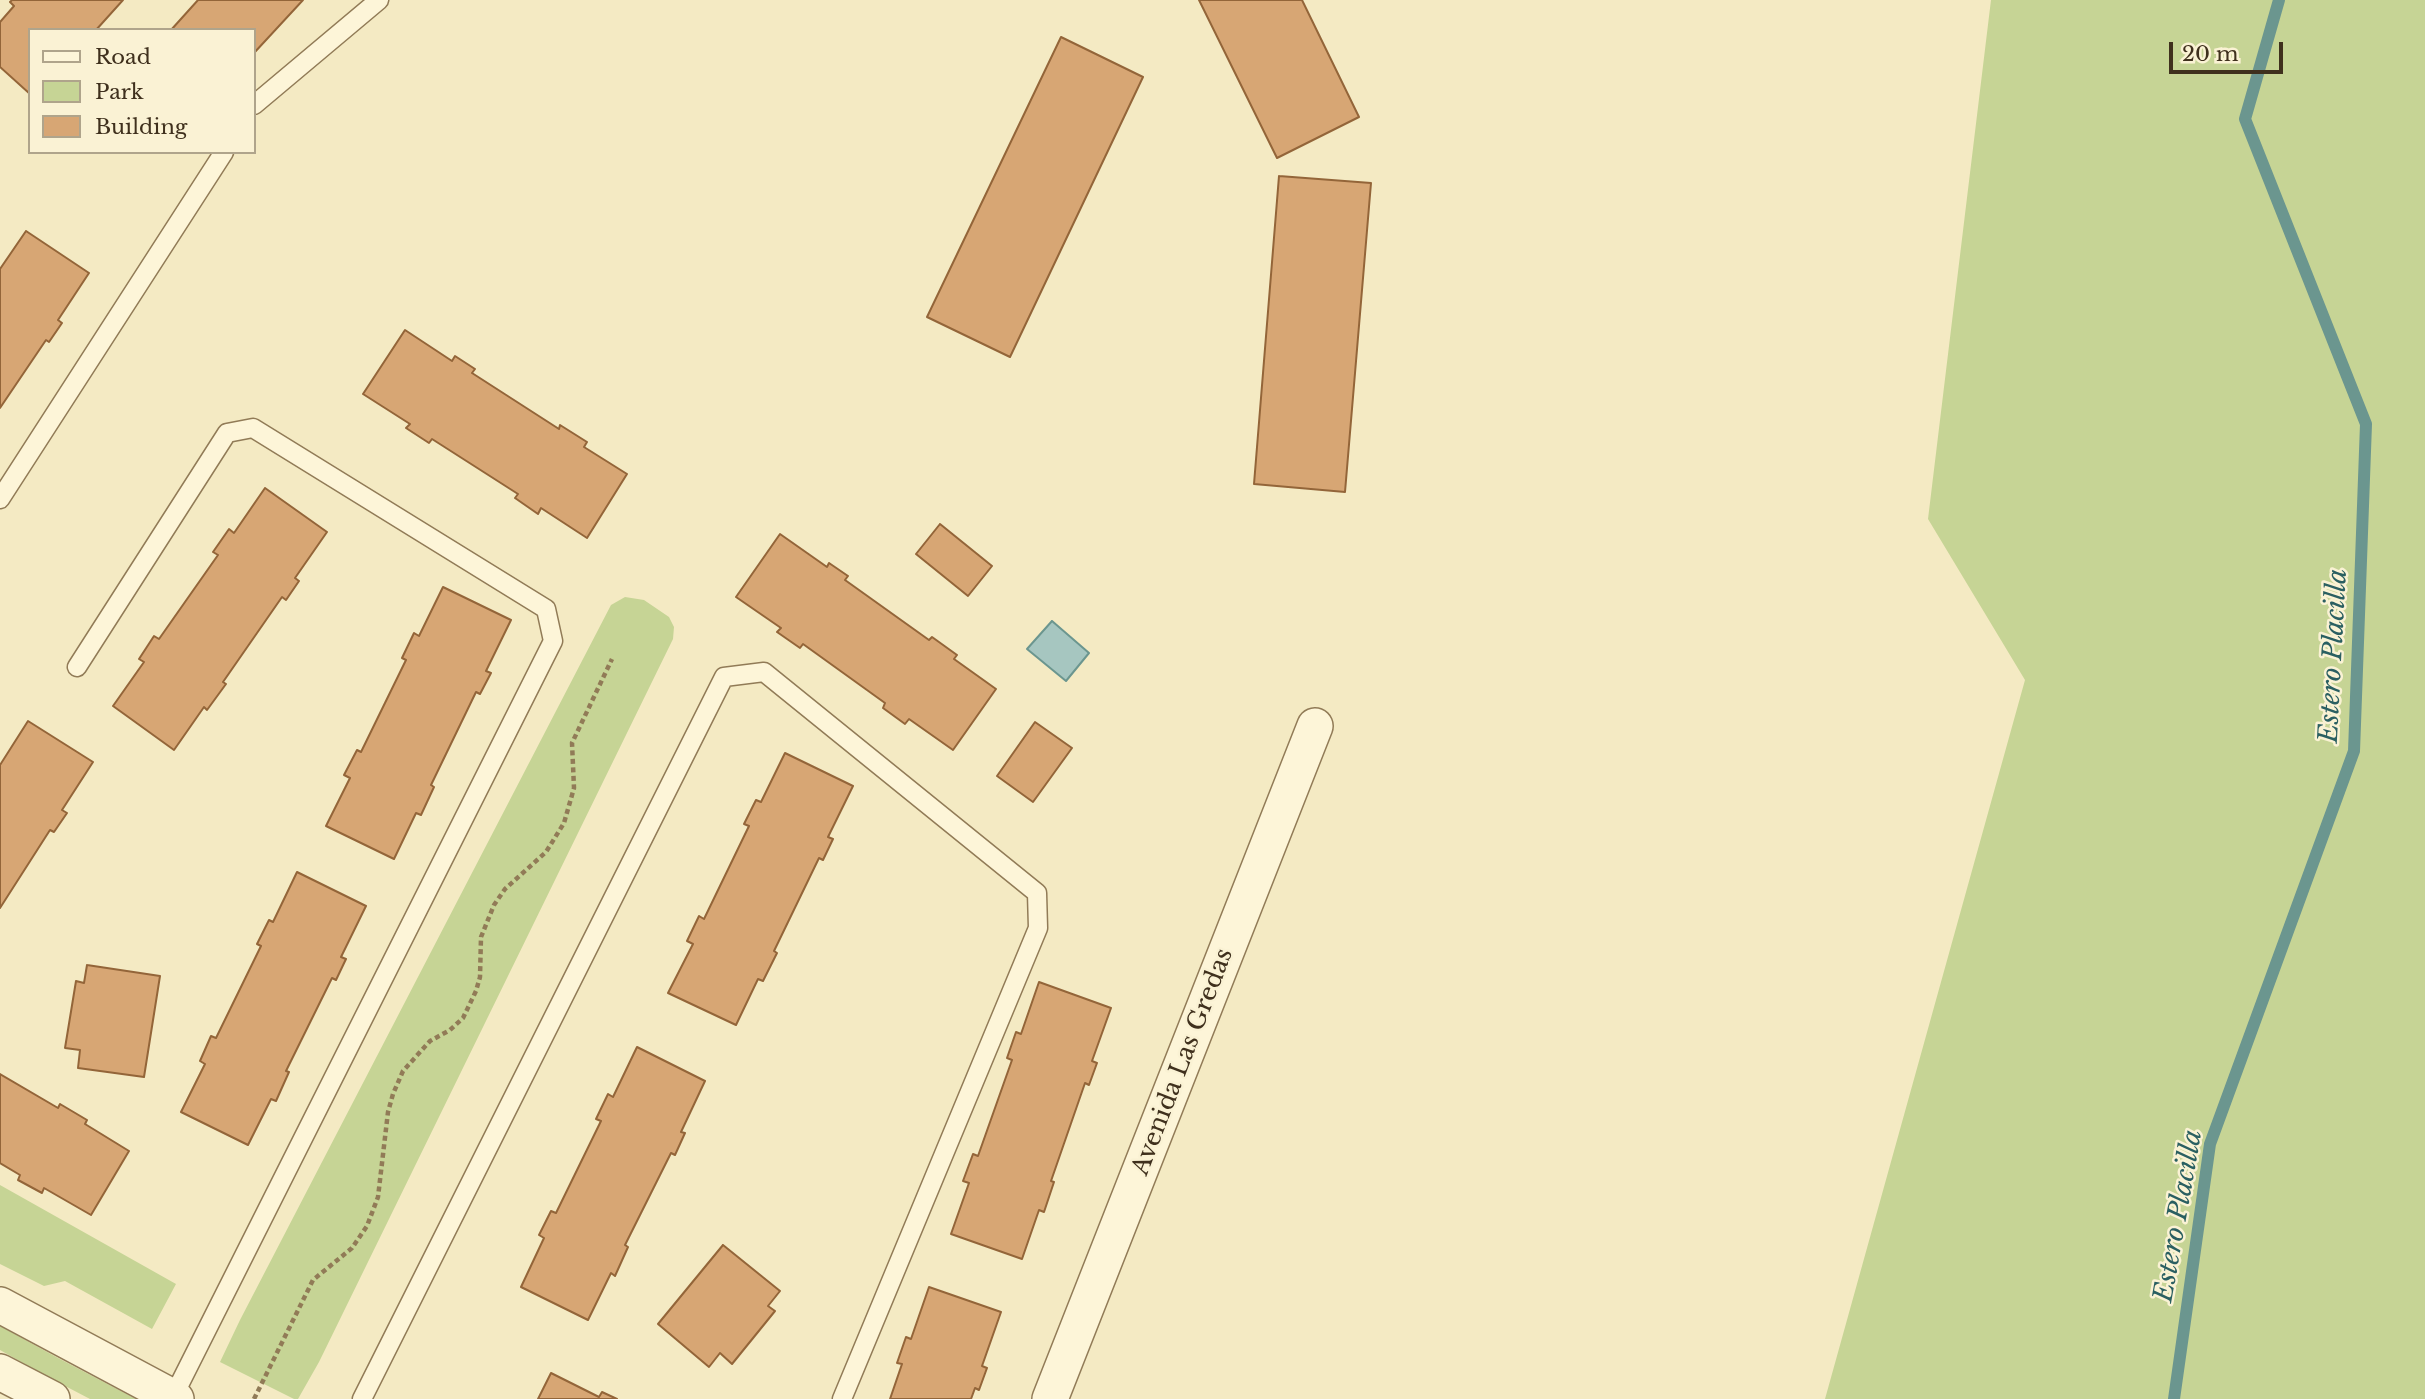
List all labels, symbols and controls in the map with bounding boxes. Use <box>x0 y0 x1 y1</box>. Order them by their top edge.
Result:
legend <box>28 28 256 154</box>
scale bar <box>2173 28 2287 72</box>
text: 20 m <box>2182 41 2239 67</box>
text: Road <box>95 44 151 70</box>
text: Park <box>95 79 144 105</box>
text: Building <box>95 114 187 140</box>
water label: Estero Placilla <box>2314 568 2354 744</box>
street label: Avenida Las Gredas <box>1126 944 1240 1180</box>
water label: Estero Placilla <box>2148 1127 2210 1305</box>

